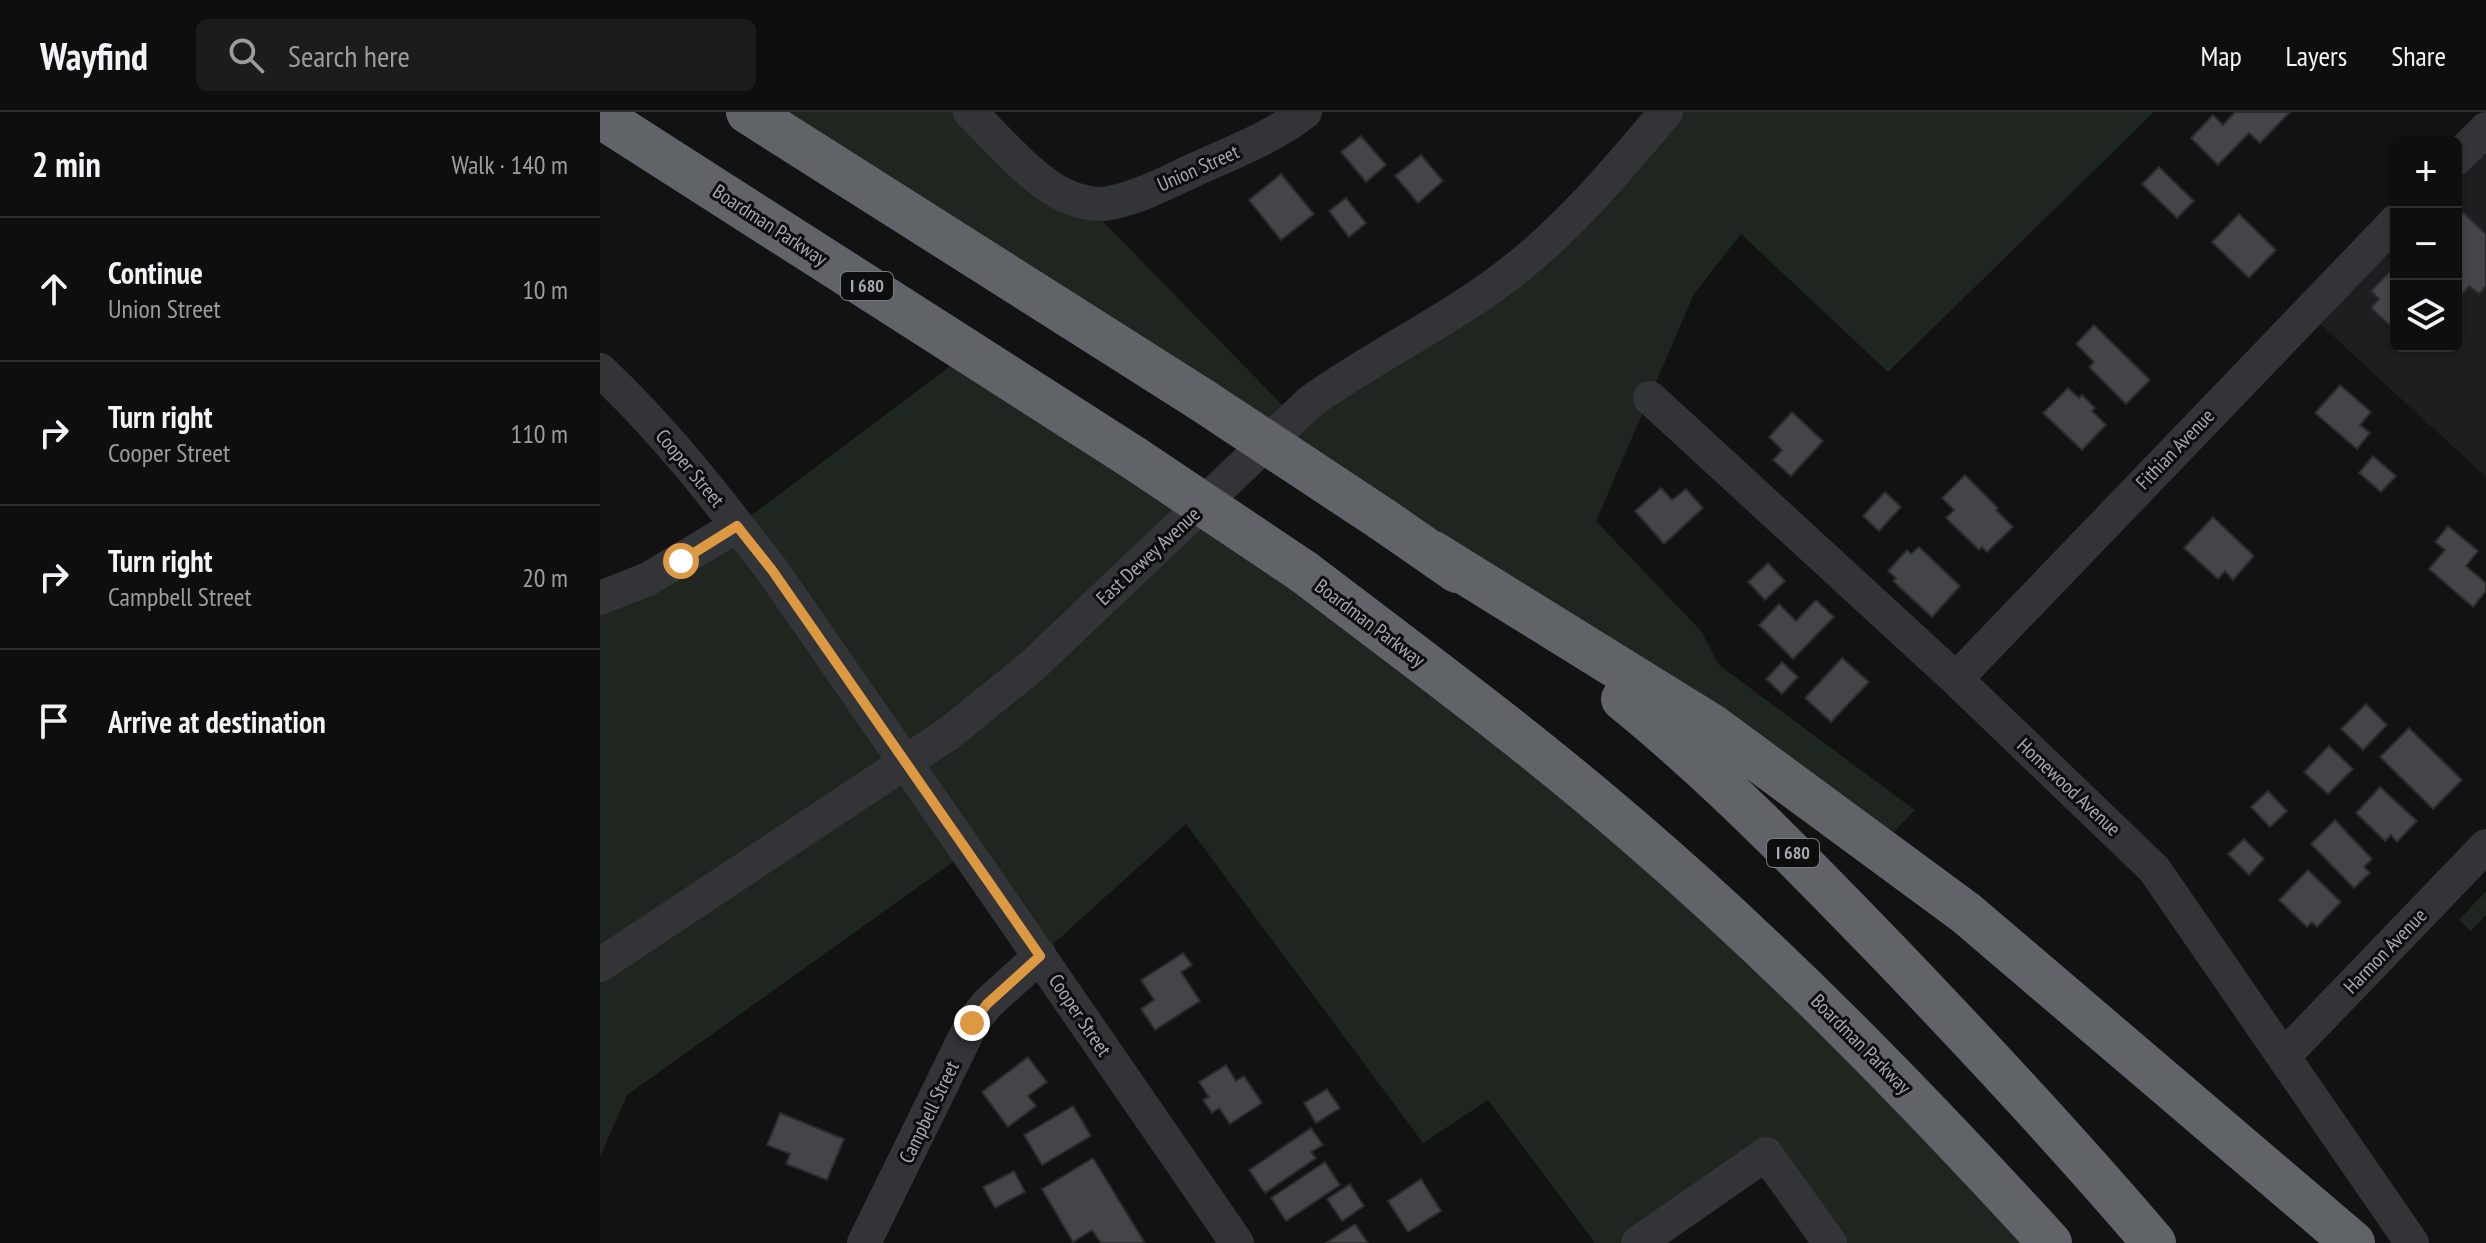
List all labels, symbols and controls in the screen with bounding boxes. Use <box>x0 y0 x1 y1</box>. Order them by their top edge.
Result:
search box <box>196 19 756 91</box>
text: Wayfind <box>40 31 148 80</box>
icon: search <box>224 33 268 77</box>
text: Search here <box>288 36 410 75</box>
text: Map <box>2200 37 2242 74</box>
text: Layers <box>2286 37 2347 74</box>
text: Share <box>2391 37 2446 74</box>
map controls <box>2390 136 2462 352</box>
button: + <box>2390 136 2462 208</box>
street label: Union Street <box>1153 138 1243 197</box>
text: 2 min <box>32 142 101 186</box>
text: Walk · 140 m <box>451 148 568 181</box>
street label: Boardman Parkway <box>708 178 833 272</box>
button: − <box>2390 208 2462 280</box>
text: Continue <box>108 253 203 292</box>
icon: ahead <box>32 267 76 311</box>
road number: I 680 <box>841 272 893 300</box>
text: 10 m <box>522 273 568 306</box>
button: layers <box>2390 280 2462 352</box>
text: Union Street <box>108 292 221 325</box>
text: Turn right <box>108 397 212 436</box>
street label: Fithian Avenue <box>2130 403 2220 495</box>
icon: right <box>32 411 76 455</box>
text: 110 m <box>510 417 568 450</box>
street label: Cooper Street <box>650 424 730 513</box>
text: Cooper Street <box>108 436 230 469</box>
street label: East Dewey Avenue <box>1091 501 1205 611</box>
text: Turn right <box>108 541 212 580</box>
route start <box>663 543 699 579</box>
icon: right <box>32 555 76 599</box>
text: 20 m <box>522 561 568 594</box>
street label: Boardman Parkway <box>1310 573 1431 673</box>
text: Campbell Street <box>108 580 252 613</box>
icon: arrive <box>32 699 76 743</box>
text: Arrive at destination <box>108 702 326 741</box>
street label: Homewood Avenue <box>2012 732 2126 842</box>
road number: I 680 <box>1767 839 1819 867</box>
street label: Harmon Avenue <box>2338 903 2432 999</box>
street label: Cooper Street <box>1043 969 1117 1062</box>
street label: Boardman Parkway <box>1805 988 1917 1100</box>
route end <box>954 1005 990 1041</box>
street label: Campbell Street <box>893 1056 965 1167</box>

